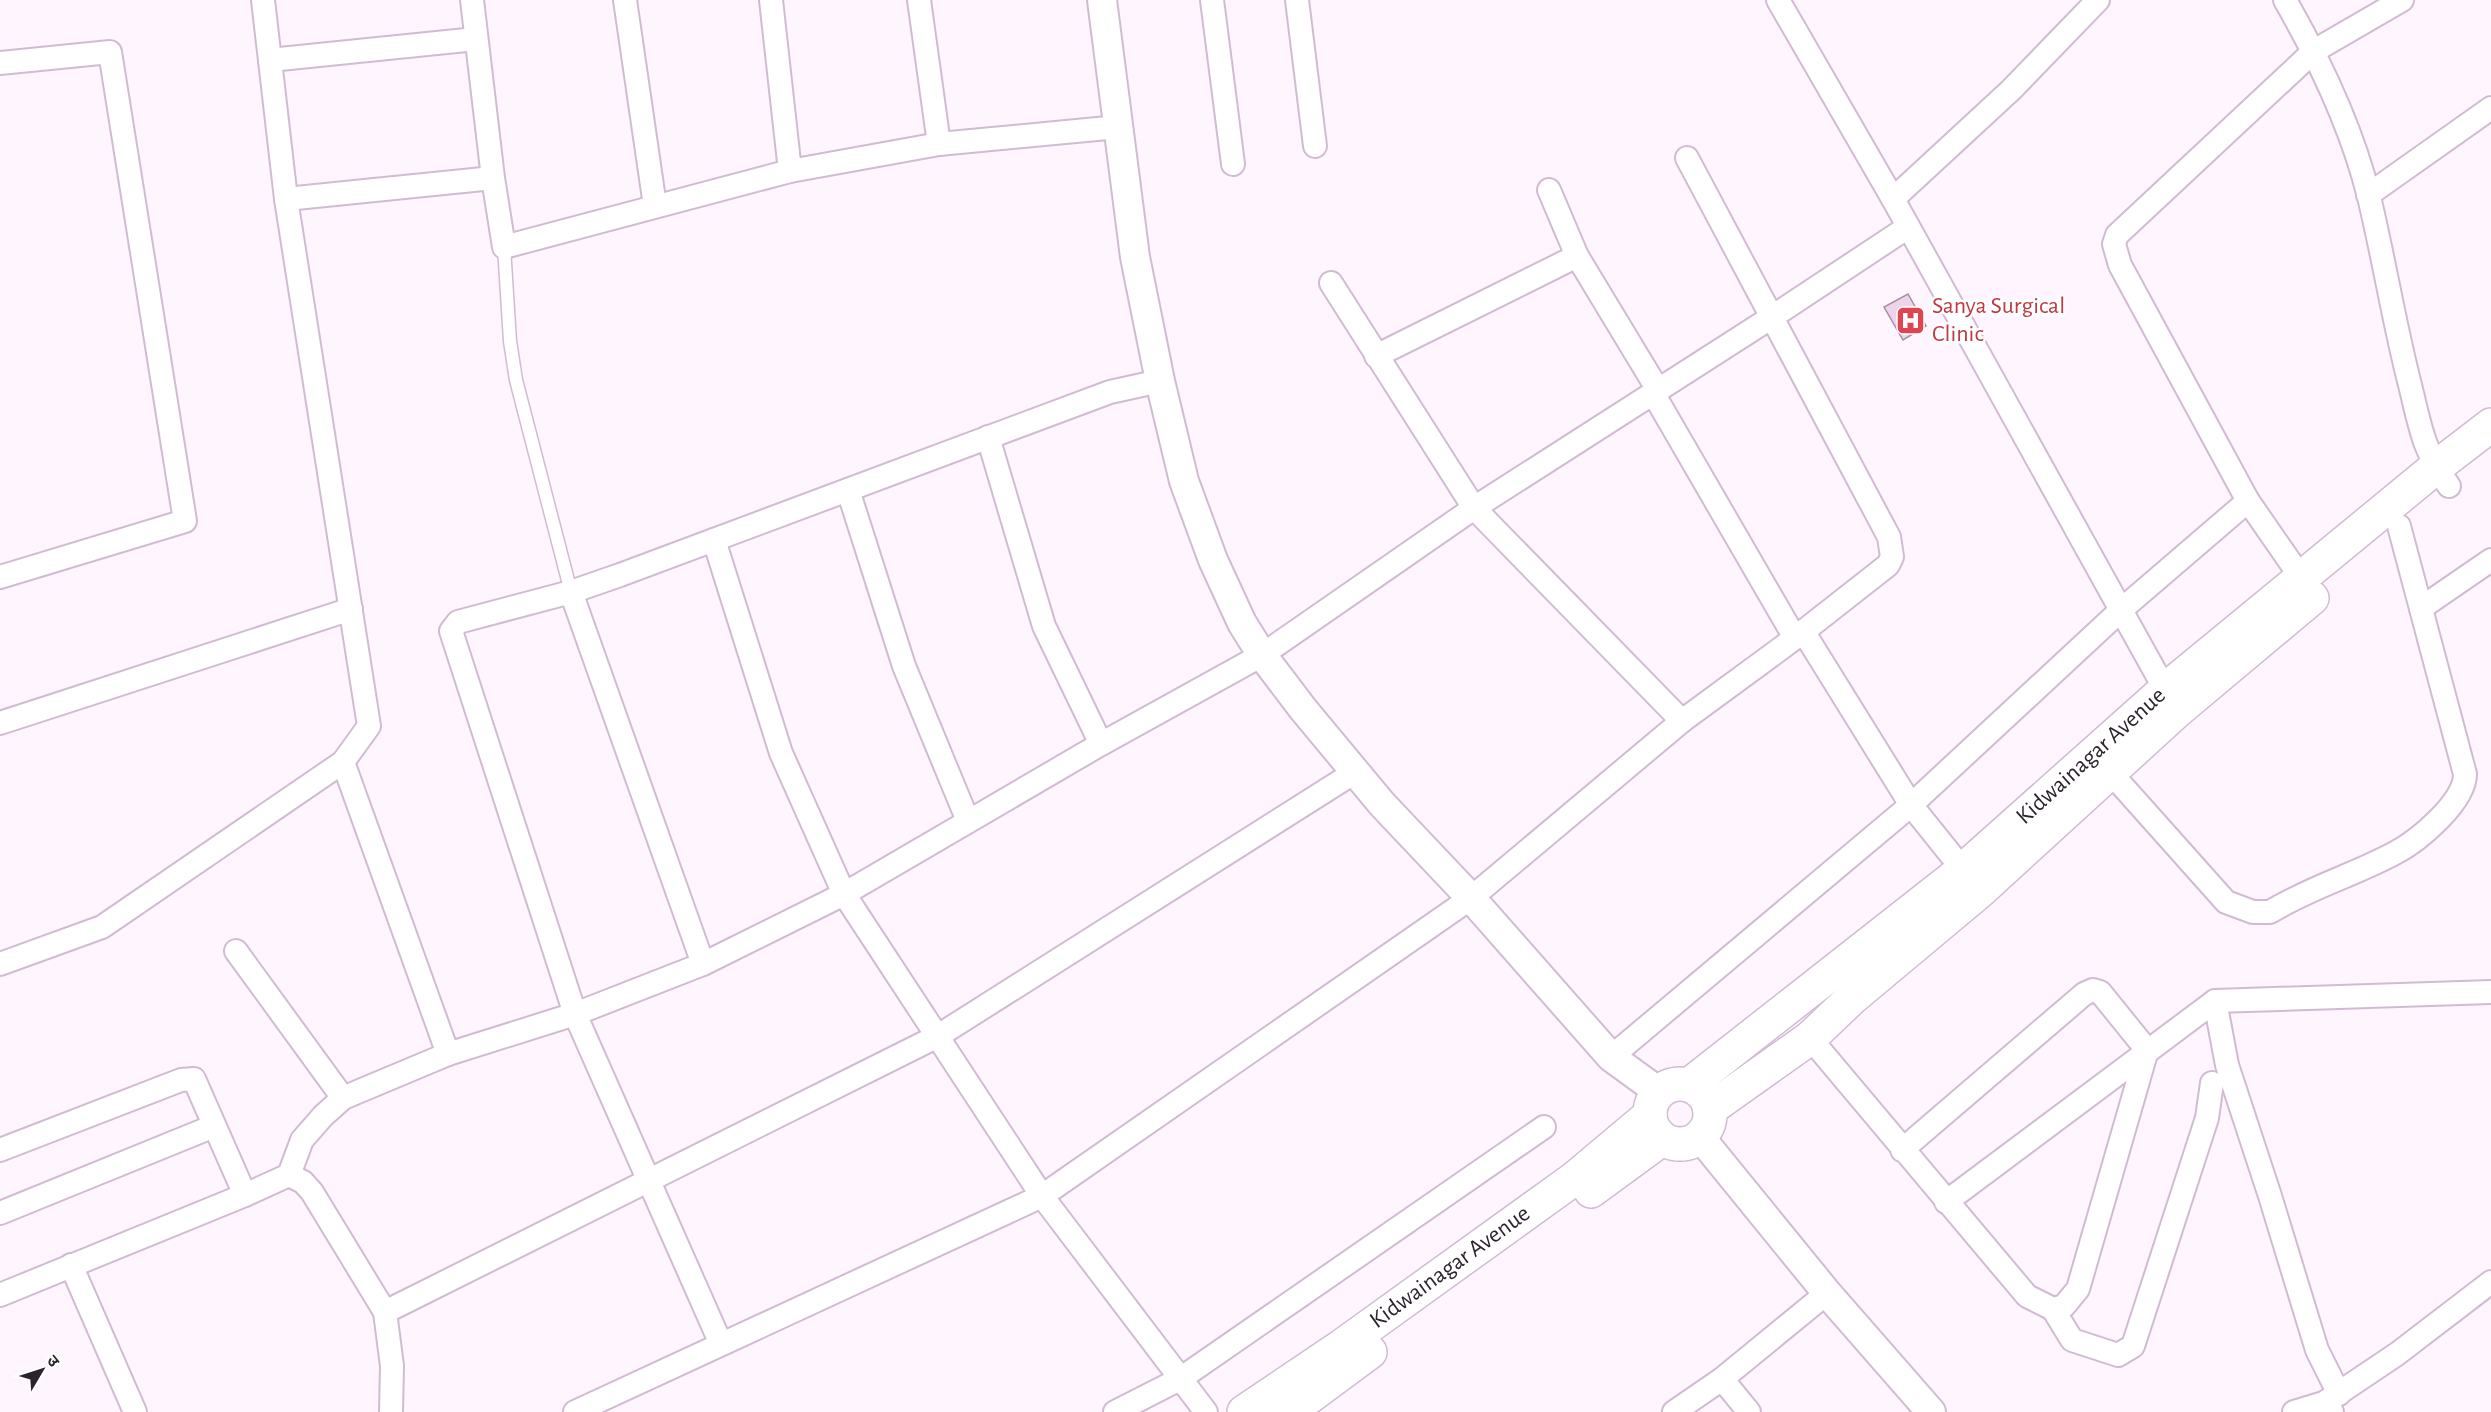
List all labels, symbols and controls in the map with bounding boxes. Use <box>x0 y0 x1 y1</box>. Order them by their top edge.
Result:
place label: Sanya Surgical Clinic <box>1932 294 2065 346</box>
hospital icon: Sanya Surgical Clinic <box>1895 304 1927 336</box>
street label: Kidwainagar Avenue <box>2012 683 2170 829</box>
street label: Kidwainagar Avenue <box>1366 1201 1534 1333</box>
north arrow <box>12 1340 72 1400</box>
text: उ <box>44 1353 62 1370</box>

